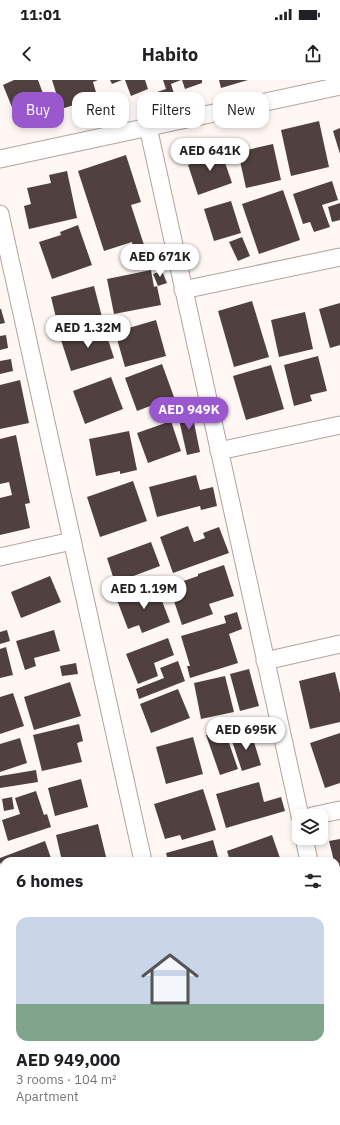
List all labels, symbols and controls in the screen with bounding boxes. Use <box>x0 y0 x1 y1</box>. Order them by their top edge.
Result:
text: 11:01 <box>20 5 61 24</box>
icon: back <box>16 43 38 65</box>
text: Habito <box>142 43 198 66</box>
icon: share <box>302 43 324 65</box>
chip: Buy <box>12 92 64 128</box>
chip: Rent <box>72 92 129 128</box>
chip: Filters <box>137 92 205 128</box>
chip: New <box>213 92 269 128</box>
pin: AED 641K <box>169 138 251 172</box>
text: AED 641K <box>179 142 241 159</box>
pin: AED 671K <box>119 244 201 278</box>
text: AED 671K <box>129 248 191 265</box>
pin: AED 1.32M <box>42 315 134 349</box>
text: AED 1.32M <box>54 319 122 336</box>
pin: AED 949K <box>148 397 230 431</box>
text: AED 949K <box>158 401 220 418</box>
pin: AED 1.19M <box>98 576 190 610</box>
text: AED 1.19M <box>110 580 178 597</box>
pin: AED 695K <box>205 717 287 751</box>
text: AED 695K <box>215 721 277 738</box>
map controls <box>292 809 328 845</box>
button: layers <box>292 809 328 845</box>
text: 6 homes <box>16 870 83 892</box>
icon: filters <box>302 870 324 892</box>
icon: home <box>134 943 206 1015</box>
text: AED 949,000 <box>16 1049 120 1071</box>
text: 3 rooms · 104 m² <box>16 1071 117 1088</box>
text: Apartment <box>16 1088 79 1105</box>

